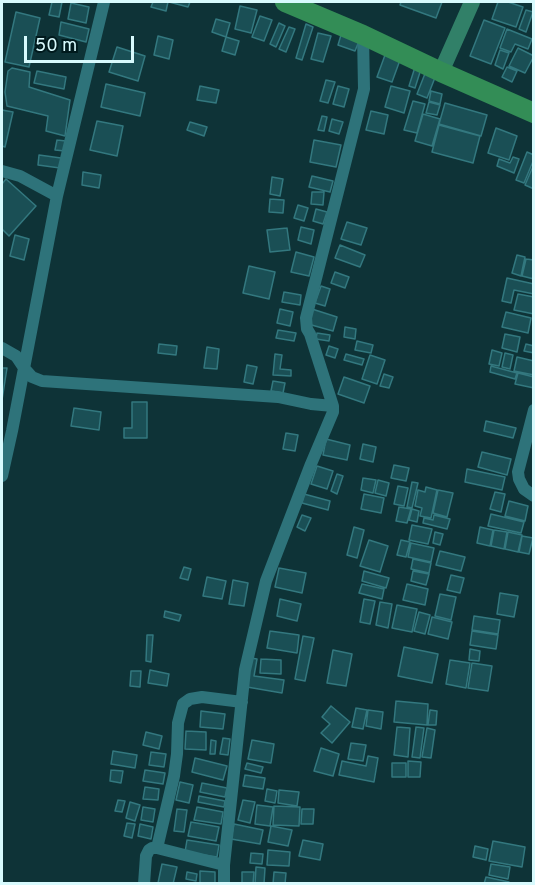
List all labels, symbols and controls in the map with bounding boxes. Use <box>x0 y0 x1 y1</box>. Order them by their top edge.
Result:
scale bar <box>27 24 136 62</box>
text: 50 m <box>35 35 77 58</box>

